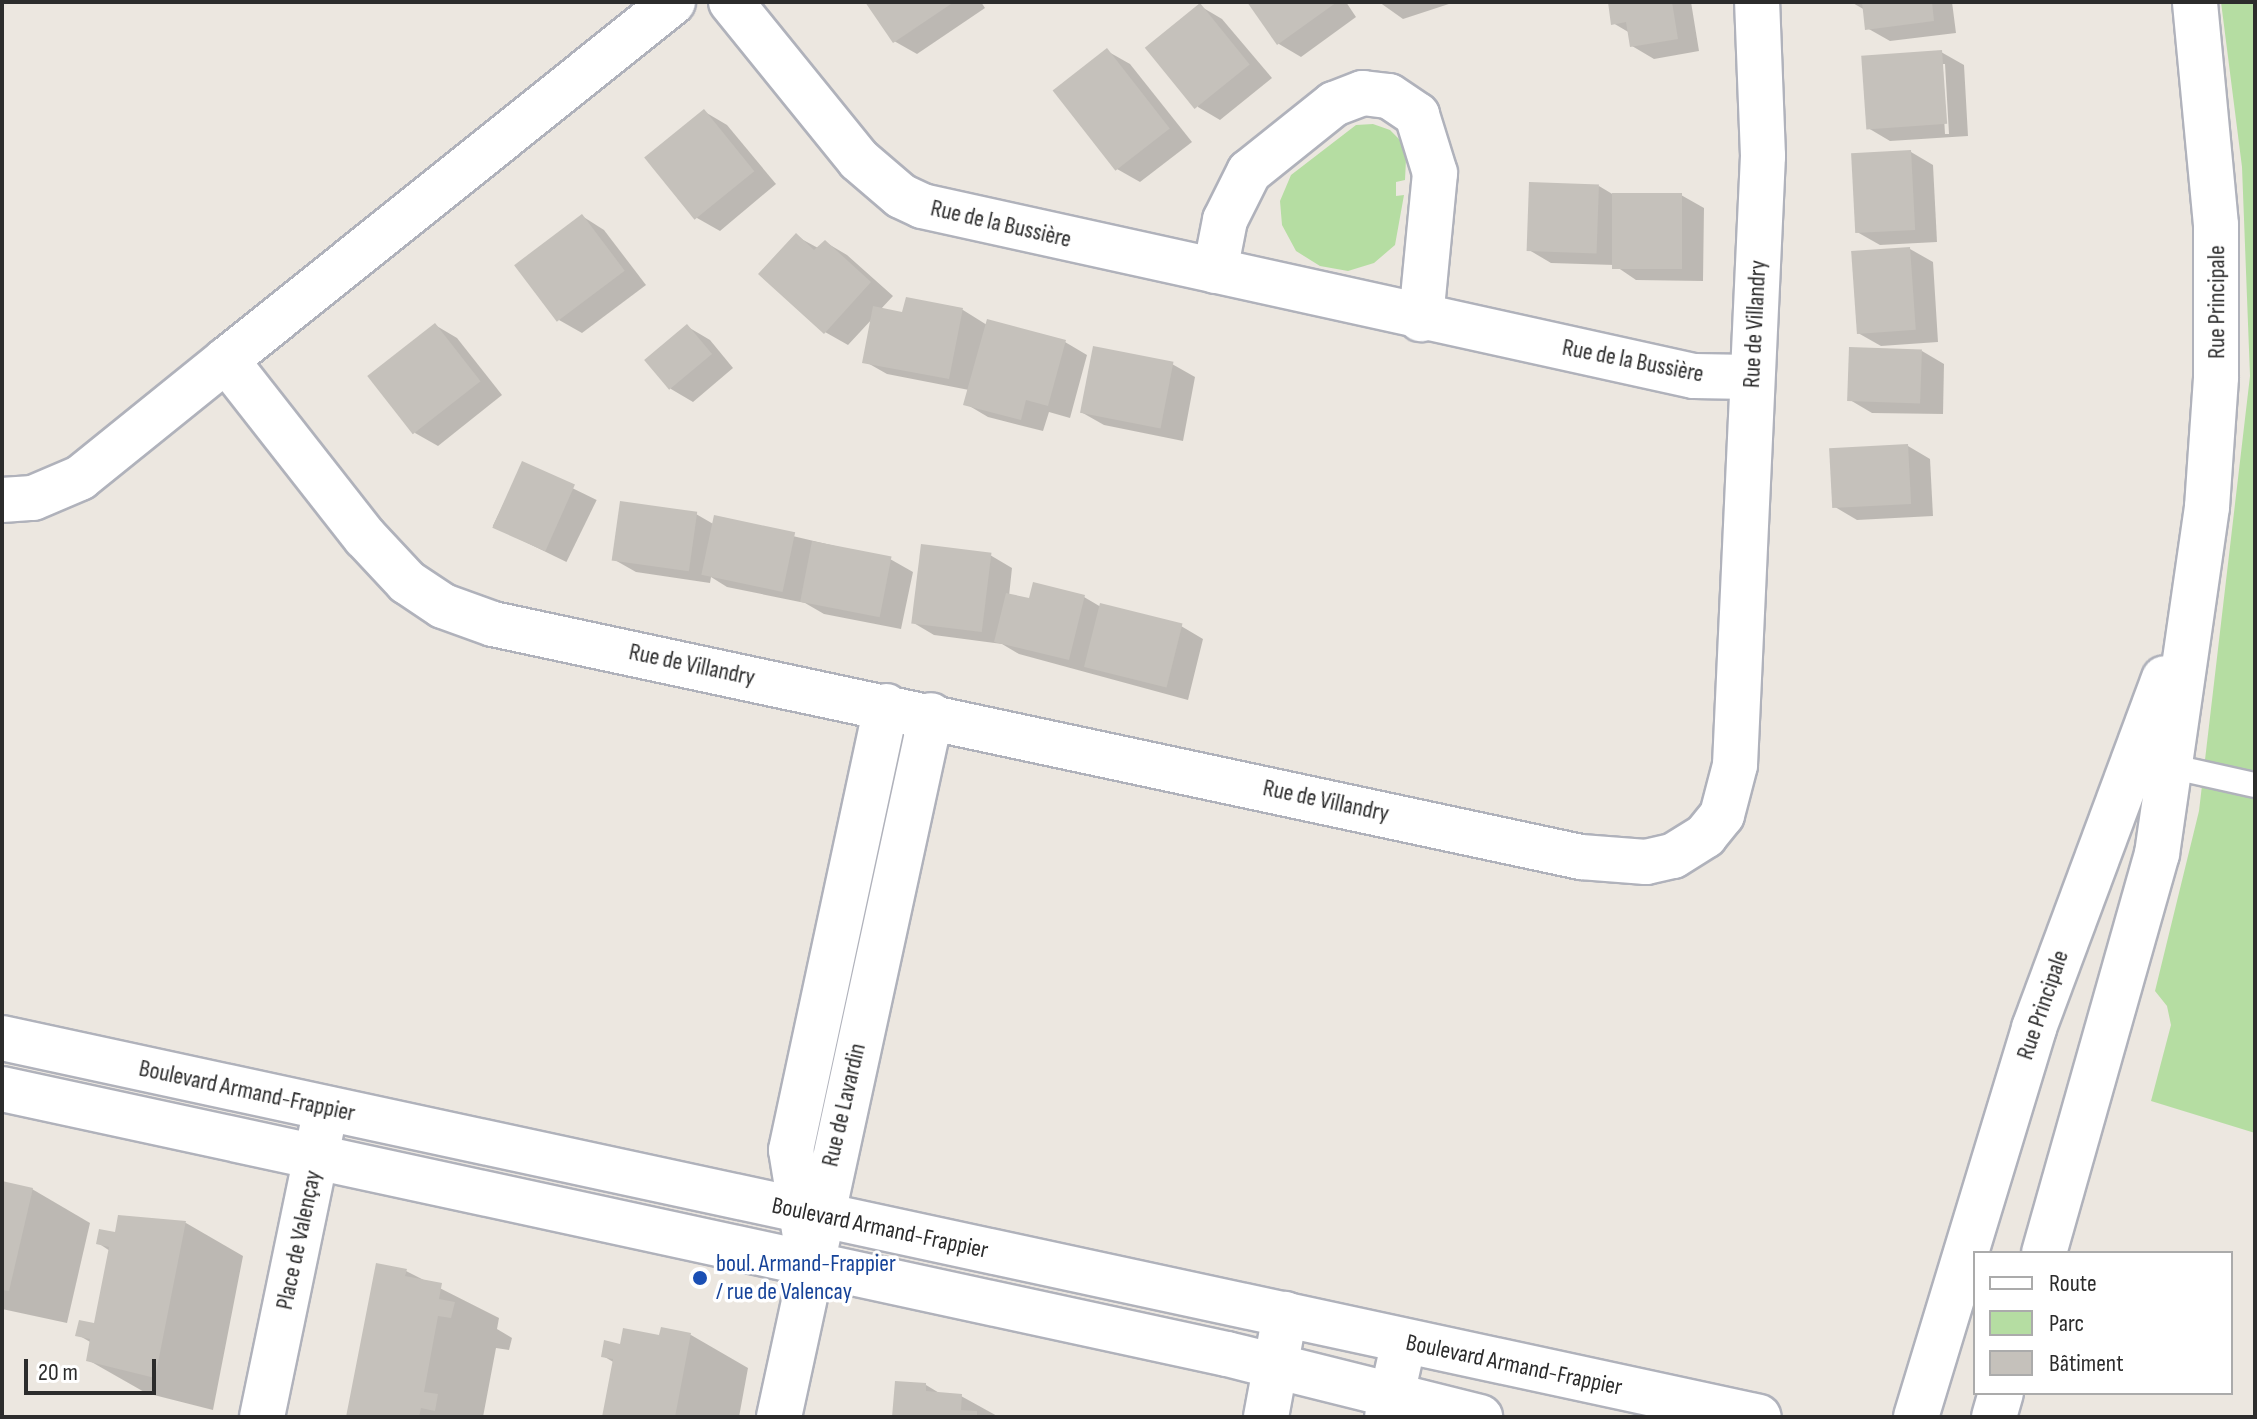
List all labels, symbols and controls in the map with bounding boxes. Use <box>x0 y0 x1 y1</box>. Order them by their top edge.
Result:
street label: Rue de la Bussière <box>928 194 1074 254</box>
street label: Rue Principale <box>2203 245 2231 359</box>
street label: Rue de Villandry <box>1737 259 1773 389</box>
street label: Rue de la Bussière <box>1560 333 1706 389</box>
street label: Rue de Villandry <box>626 638 758 692</box>
street label: Rue de Villandry <box>1260 774 1392 828</box>
street label: Rue Principale <box>2011 947 2075 1063</box>
street label: Rue de Lavardin <box>816 1041 872 1169</box>
street label: Boulevard Armand-Frappier <box>136 1054 358 1128</box>
street label: Place de Valençay <box>270 1168 328 1312</box>
street label: Boulevard Armand-Frappier <box>769 1191 991 1265</box>
place label: boul. Armand-Frappier / rue de Valencay <box>716 1250 896 1306</box>
legend <box>1973 1251 2233 1395</box>
marker: boul. Armand-Frappier / rue de Valencay <box>691 1269 709 1287</box>
text: Route <box>2049 1269 2097 1298</box>
text: Parc <box>2049 1309 2084 1338</box>
street label: Boulevard Armand-Frappier <box>1403 1328 1625 1402</box>
scale bar <box>28 1343 160 1393</box>
text: Bâtiment <box>2049 1349 2124 1378</box>
text: 20 m <box>38 1358 78 1387</box>

